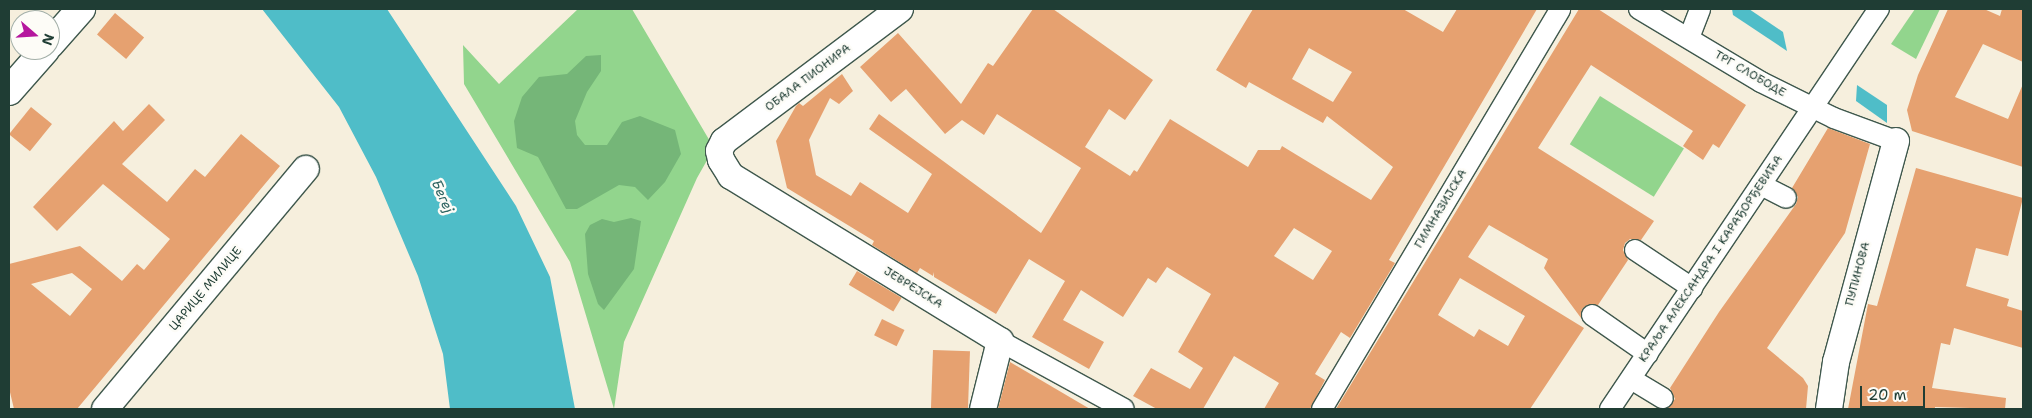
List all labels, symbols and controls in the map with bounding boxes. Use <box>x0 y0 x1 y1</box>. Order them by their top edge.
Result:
north arrow <box>10 10 60 60</box>
text: N <box>38 31 59 48</box>
street label: ОБАЛА ПИОНИРА <box>762 41 854 115</box>
street label: ТРГ СЛОБОДЕ <box>1712 48 1788 100</box>
street label: КРАЉА АЛЕКСАНДРА I КАРАЂОРЂЕВИЋА <box>1636 153 1786 365</box>
street label: ГИМНАЗИЈСКА <box>1412 167 1470 251</box>
water label: Бегеј <box>428 177 458 215</box>
street label: ПУПИНОВА <box>1843 241 1873 307</box>
street label: ЦАРИЦЕ МИЛИЦЕ <box>167 244 245 334</box>
street label: ЈЕВРЕЈСКА <box>881 264 945 312</box>
scale bar <box>1862 376 1927 408</box>
text: 20 m <box>1868 385 1907 405</box>

